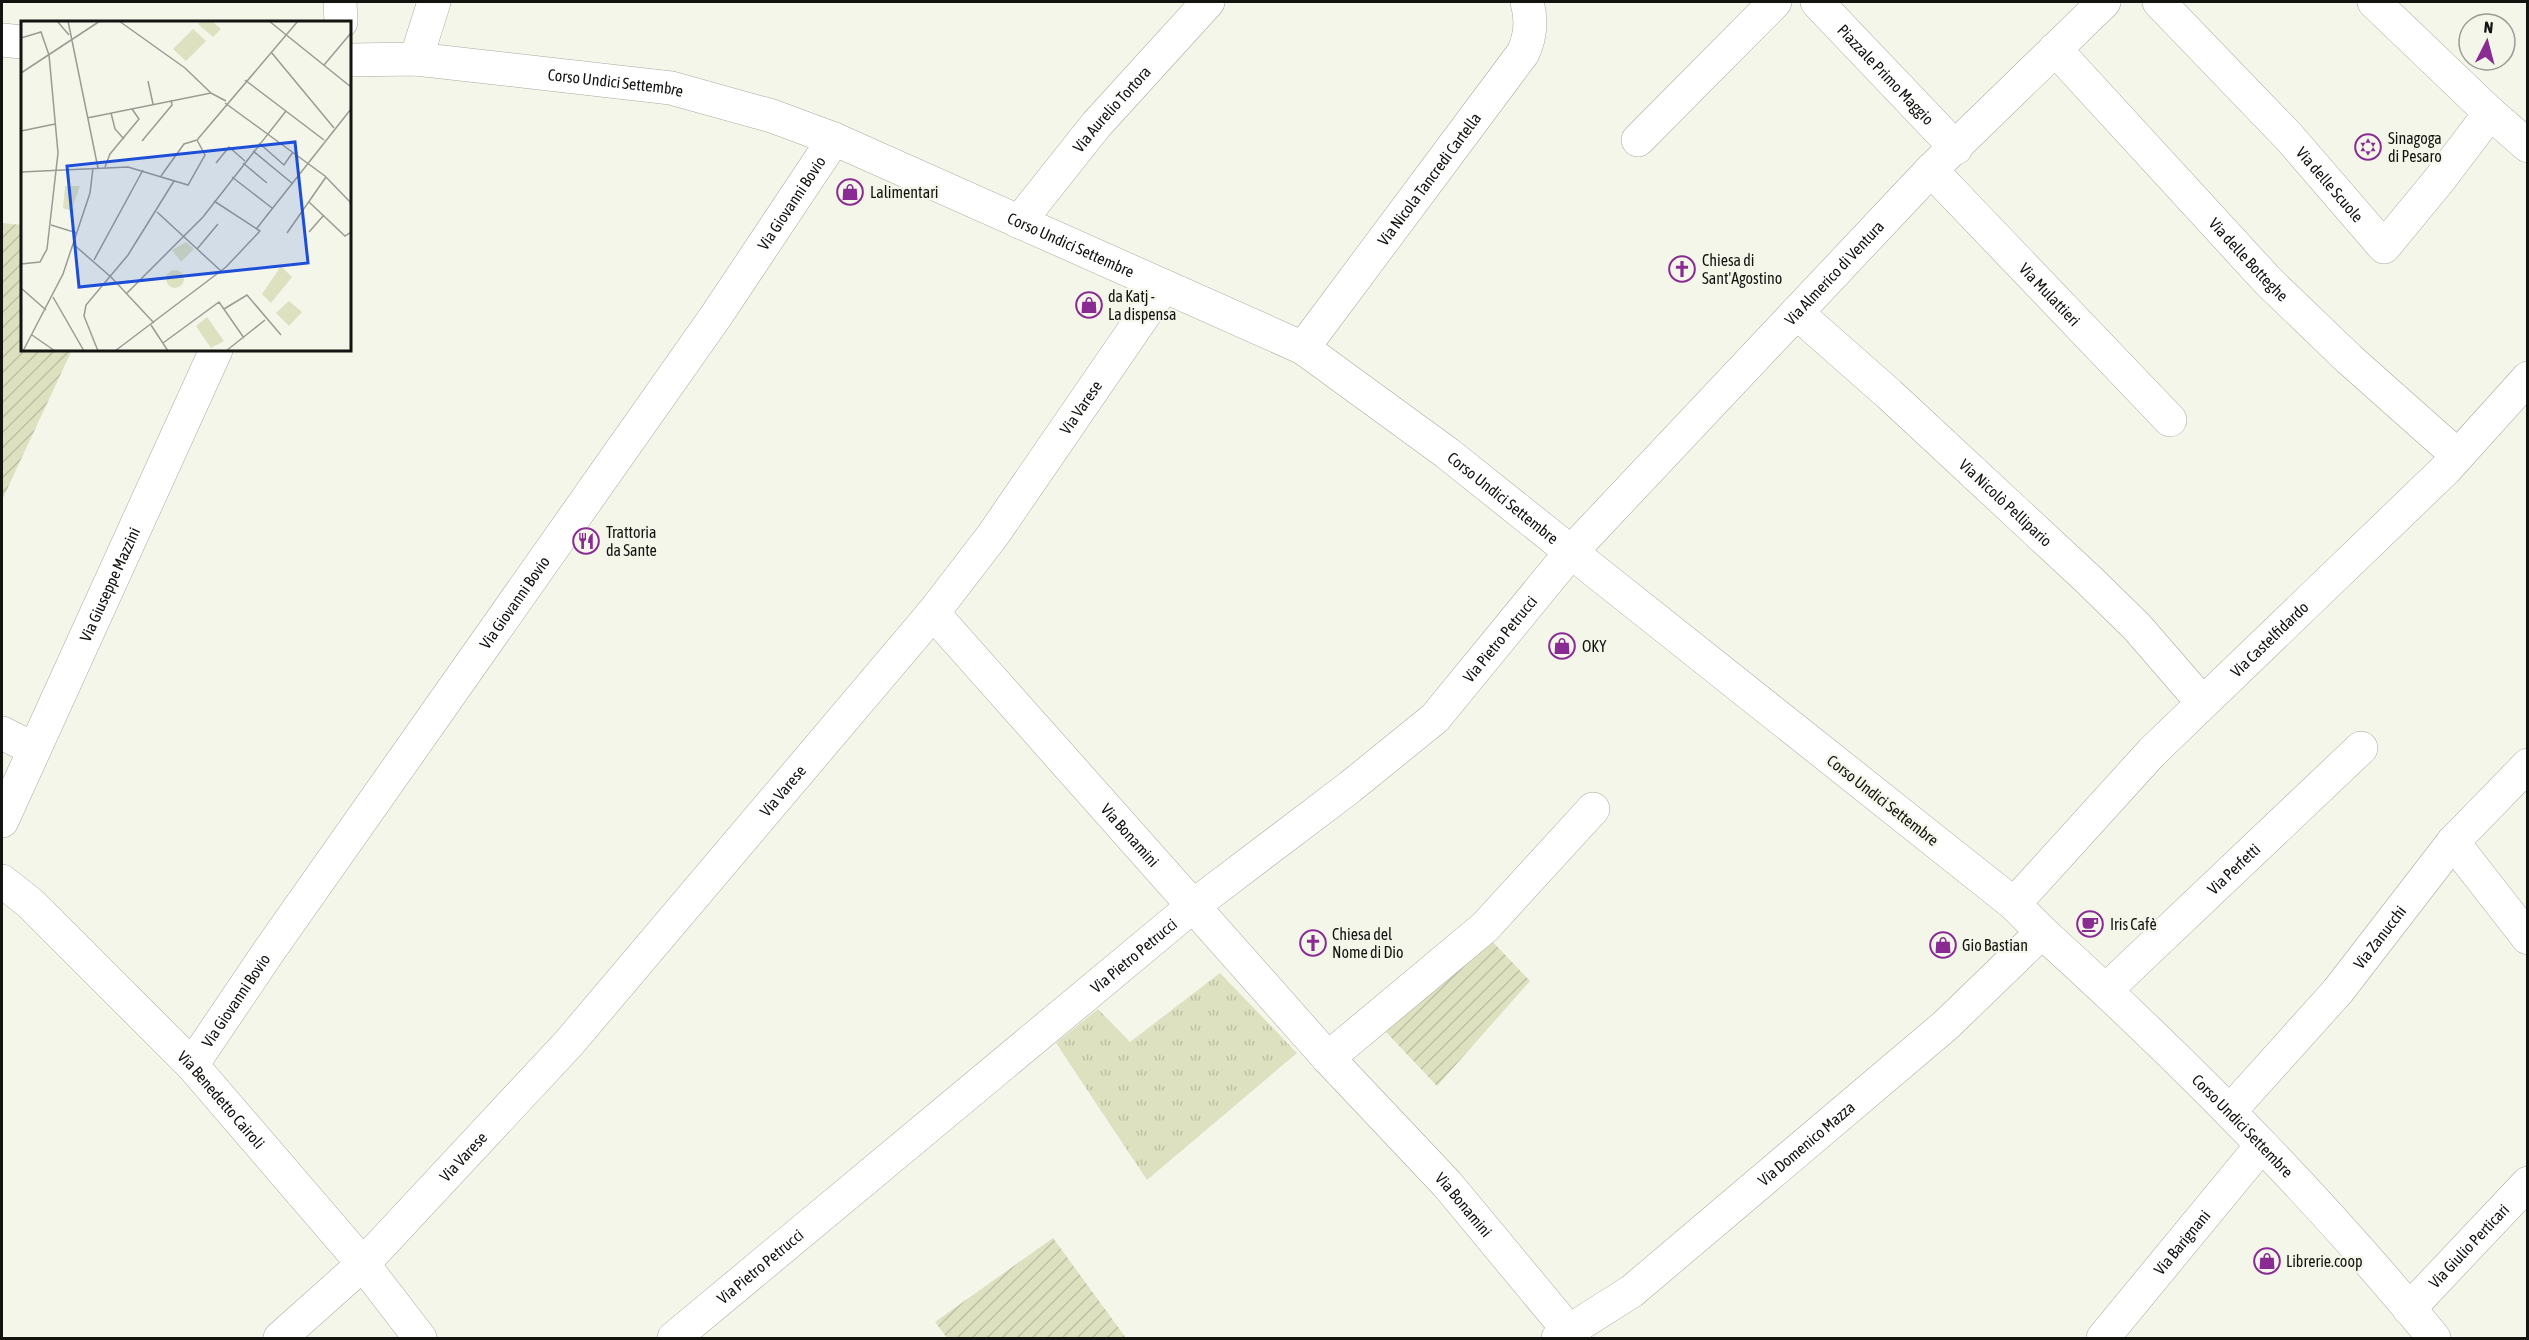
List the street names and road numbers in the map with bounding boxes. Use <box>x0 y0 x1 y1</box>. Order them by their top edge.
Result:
street label: Piazzale Primo Maggio <box>1834 21 1938 128</box>
street label: Via Aurelio Tortora <box>1069 62 1154 156</box>
street label: Corso Undici Settembre <box>547 65 686 100</box>
street label: Via Nicola Tancredi Cartella <box>1374 109 1484 249</box>
street label: Via delle Scuole <box>2293 143 2367 225</box>
street label: Via Giovanni Bovio <box>754 153 829 253</box>
street label: Corso Undici Settembre <box>1005 209 1137 281</box>
street label: Via delle Botteghe <box>2206 214 2292 305</box>
street label: Via Almerico di Ventura <box>1781 217 1887 329</box>
street label: Via Mulattieri <box>2016 259 2084 329</box>
street label: Via Varese <box>1056 377 1105 438</box>
street label: Corso Undici Settembre <box>1444 448 1562 547</box>
street label: Via Nicolò Pellipario <box>1956 455 2056 550</box>
street label: Via Giuseppe Mazzini <box>76 524 143 644</box>
street label: Via Giovanni Bovio <box>476 553 553 652</box>
street label: Via Pietro Petrucci <box>1459 592 1540 686</box>
street label: Via Castelfidardo <box>2227 598 2312 680</box>
street label: Corso Undici Settembre <box>1824 751 1942 849</box>
street label: Via Varese <box>756 762 809 820</box>
street label: Via Bonamini <box>1097 800 1163 870</box>
street label: Via Perfetti <box>2204 840 2264 898</box>
street label: Via Zanucchi <box>2350 902 2409 972</box>
street label: Via Pietro Petrucci <box>1087 915 1180 996</box>
street label: Via Giovanni Bovio <box>198 950 274 1050</box>
street label: Via Benedetto Cairoli <box>174 1047 268 1152</box>
street label: Corso Undici Settembre <box>2189 1070 2297 1181</box>
street label: Via Domenico Mazza <box>1754 1098 1858 1189</box>
street label: Via Varese <box>436 1128 490 1185</box>
street label: Via Bonamini <box>1432 1169 1496 1240</box>
street label: Via Giulio Perticari <box>2425 1200 2512 1291</box>
street label: Via Barignani <box>2150 1206 2214 1278</box>
street label: Via Pietro Petrucci <box>713 1225 807 1307</box>

